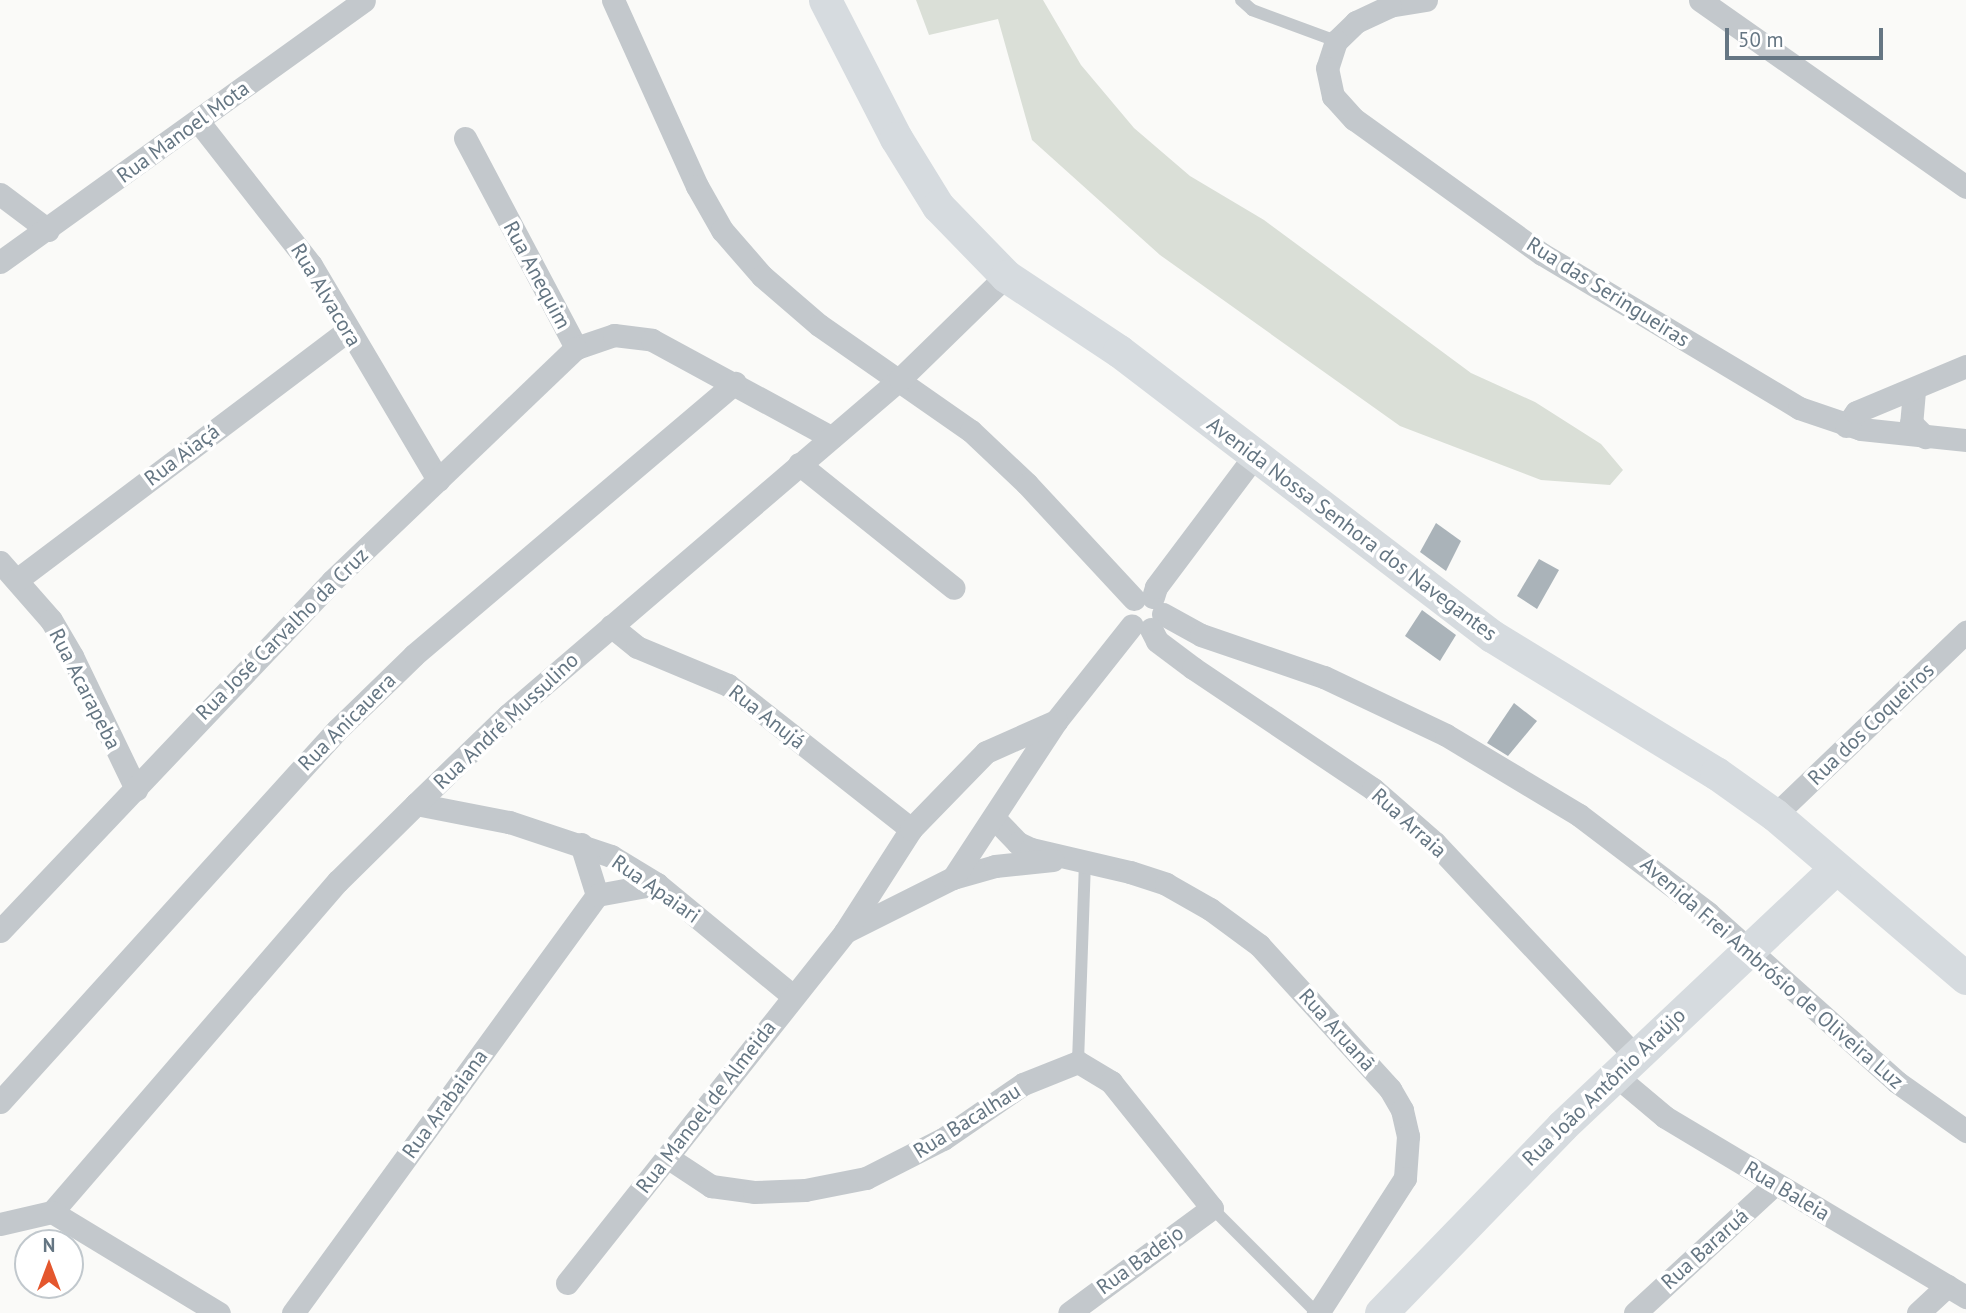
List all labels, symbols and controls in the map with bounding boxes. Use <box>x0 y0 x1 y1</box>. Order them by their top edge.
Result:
scale bar <box>1728 14 1885 58</box>
text: 50 m <box>1738 26 1784 53</box>
street label: Rua Manoel Mota <box>112 76 254 188</box>
street label: Rua Anequim <box>498 216 576 334</box>
street label: Rua das Seringueiras <box>1522 232 1694 352</box>
street label: Rua Alvacora <box>285 239 367 351</box>
street label: Avenida Nossa Senhora dos Navegantes <box>1202 412 1502 646</box>
street label: Rua Aiaçá <box>139 419 225 491</box>
street label: Rua José Carvalho da Cruz <box>191 543 373 725</box>
street label: Rua Acarapeba <box>44 624 126 754</box>
street label: Rua André Mussulino <box>428 647 584 795</box>
street label: Rua dos Coqueiros <box>1803 658 1939 790</box>
street label: Rua Anicauera <box>293 668 401 776</box>
street label: Rua Anujá <box>723 679 811 755</box>
street label: Rua Arraia <box>1366 783 1452 863</box>
street label: Rua Apaiari <box>607 849 705 929</box>
street label: Avenida Frei Ambrósio de Oliveira Luz <box>1635 852 1909 1094</box>
street label: Rua Aruanã <box>1293 983 1381 1077</box>
street label: Rua João Antônio Araújo <box>1517 1002 1691 1172</box>
street label: Rua Manoel de Almeida <box>631 1015 781 1199</box>
street label: Rua Arabaiana <box>397 1044 493 1164</box>
street label: Rua Bacalhau <box>909 1078 1025 1164</box>
street label: Rua Baleia <box>1740 1156 1834 1226</box>
street label: Rua Bararuá <box>1656 1203 1754 1295</box>
street label: Rua Badejo <box>1092 1220 1188 1300</box>
north arrow <box>14 1229 84 1299</box>
text: N <box>43 1233 55 1257</box>

